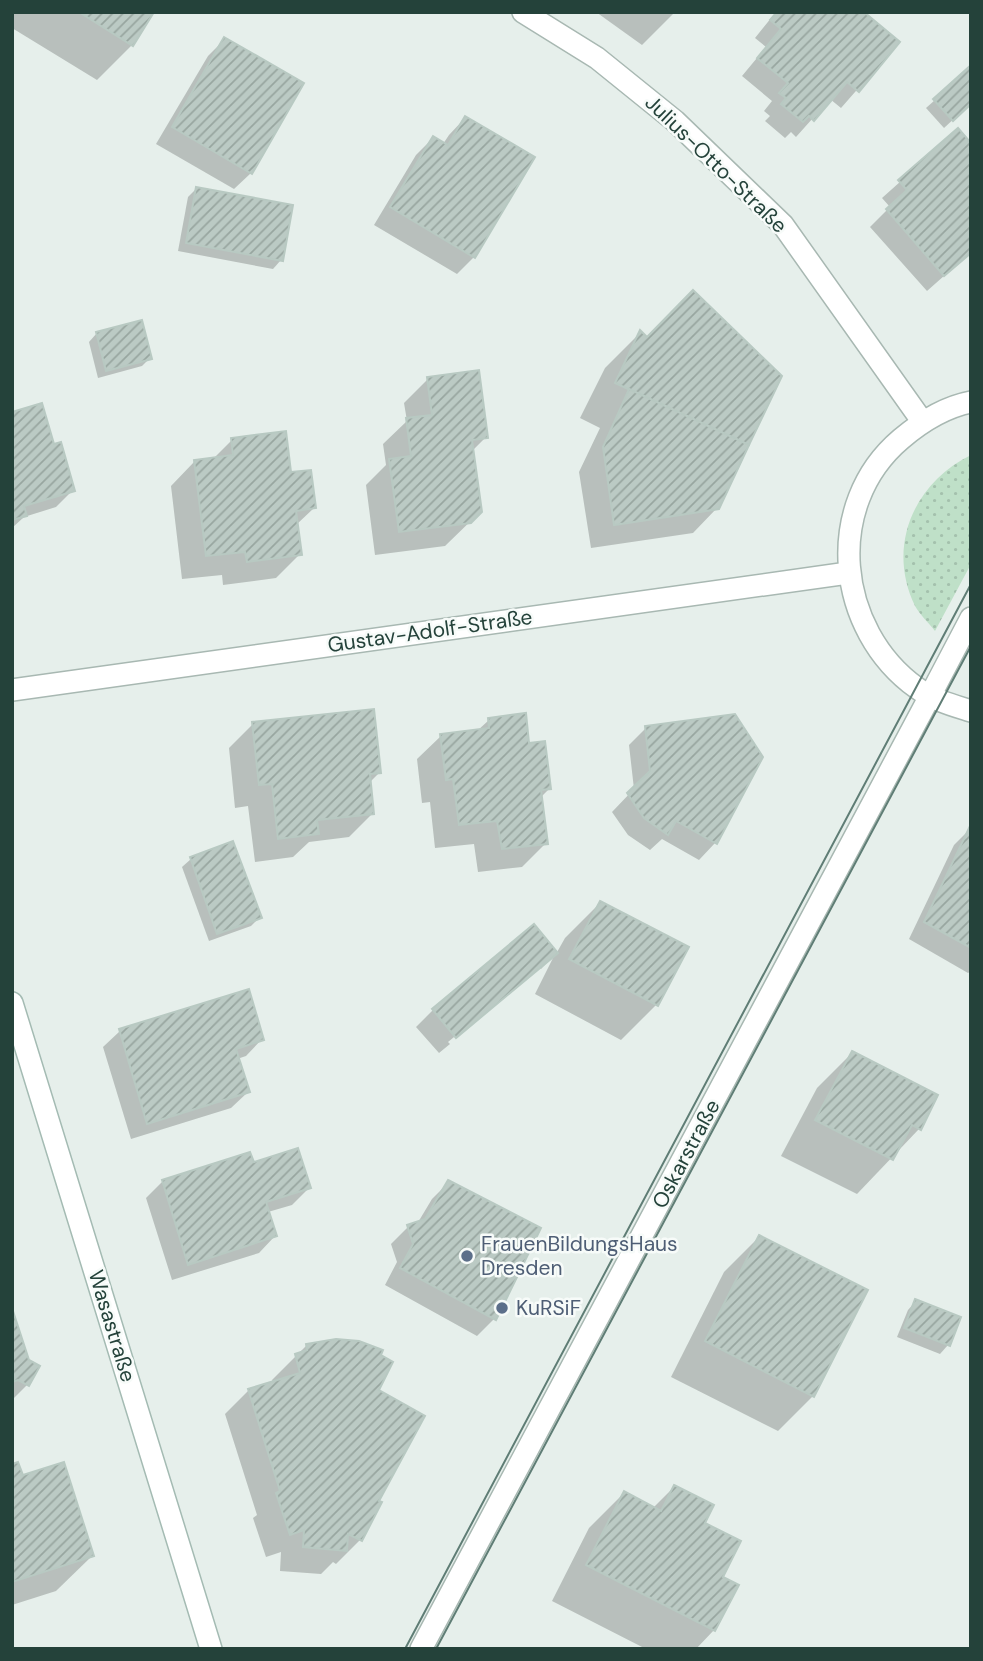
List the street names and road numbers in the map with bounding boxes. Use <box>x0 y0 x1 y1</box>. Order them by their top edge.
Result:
street label: Julius-Otto-Straße <box>639 89 793 239</box>
street label: Gustav-Adolf-Straße <box>326 603 534 659</box>
street label: Oskarstraße <box>646 1095 726 1213</box>
street label: Wasastraße <box>82 1267 142 1385</box>

